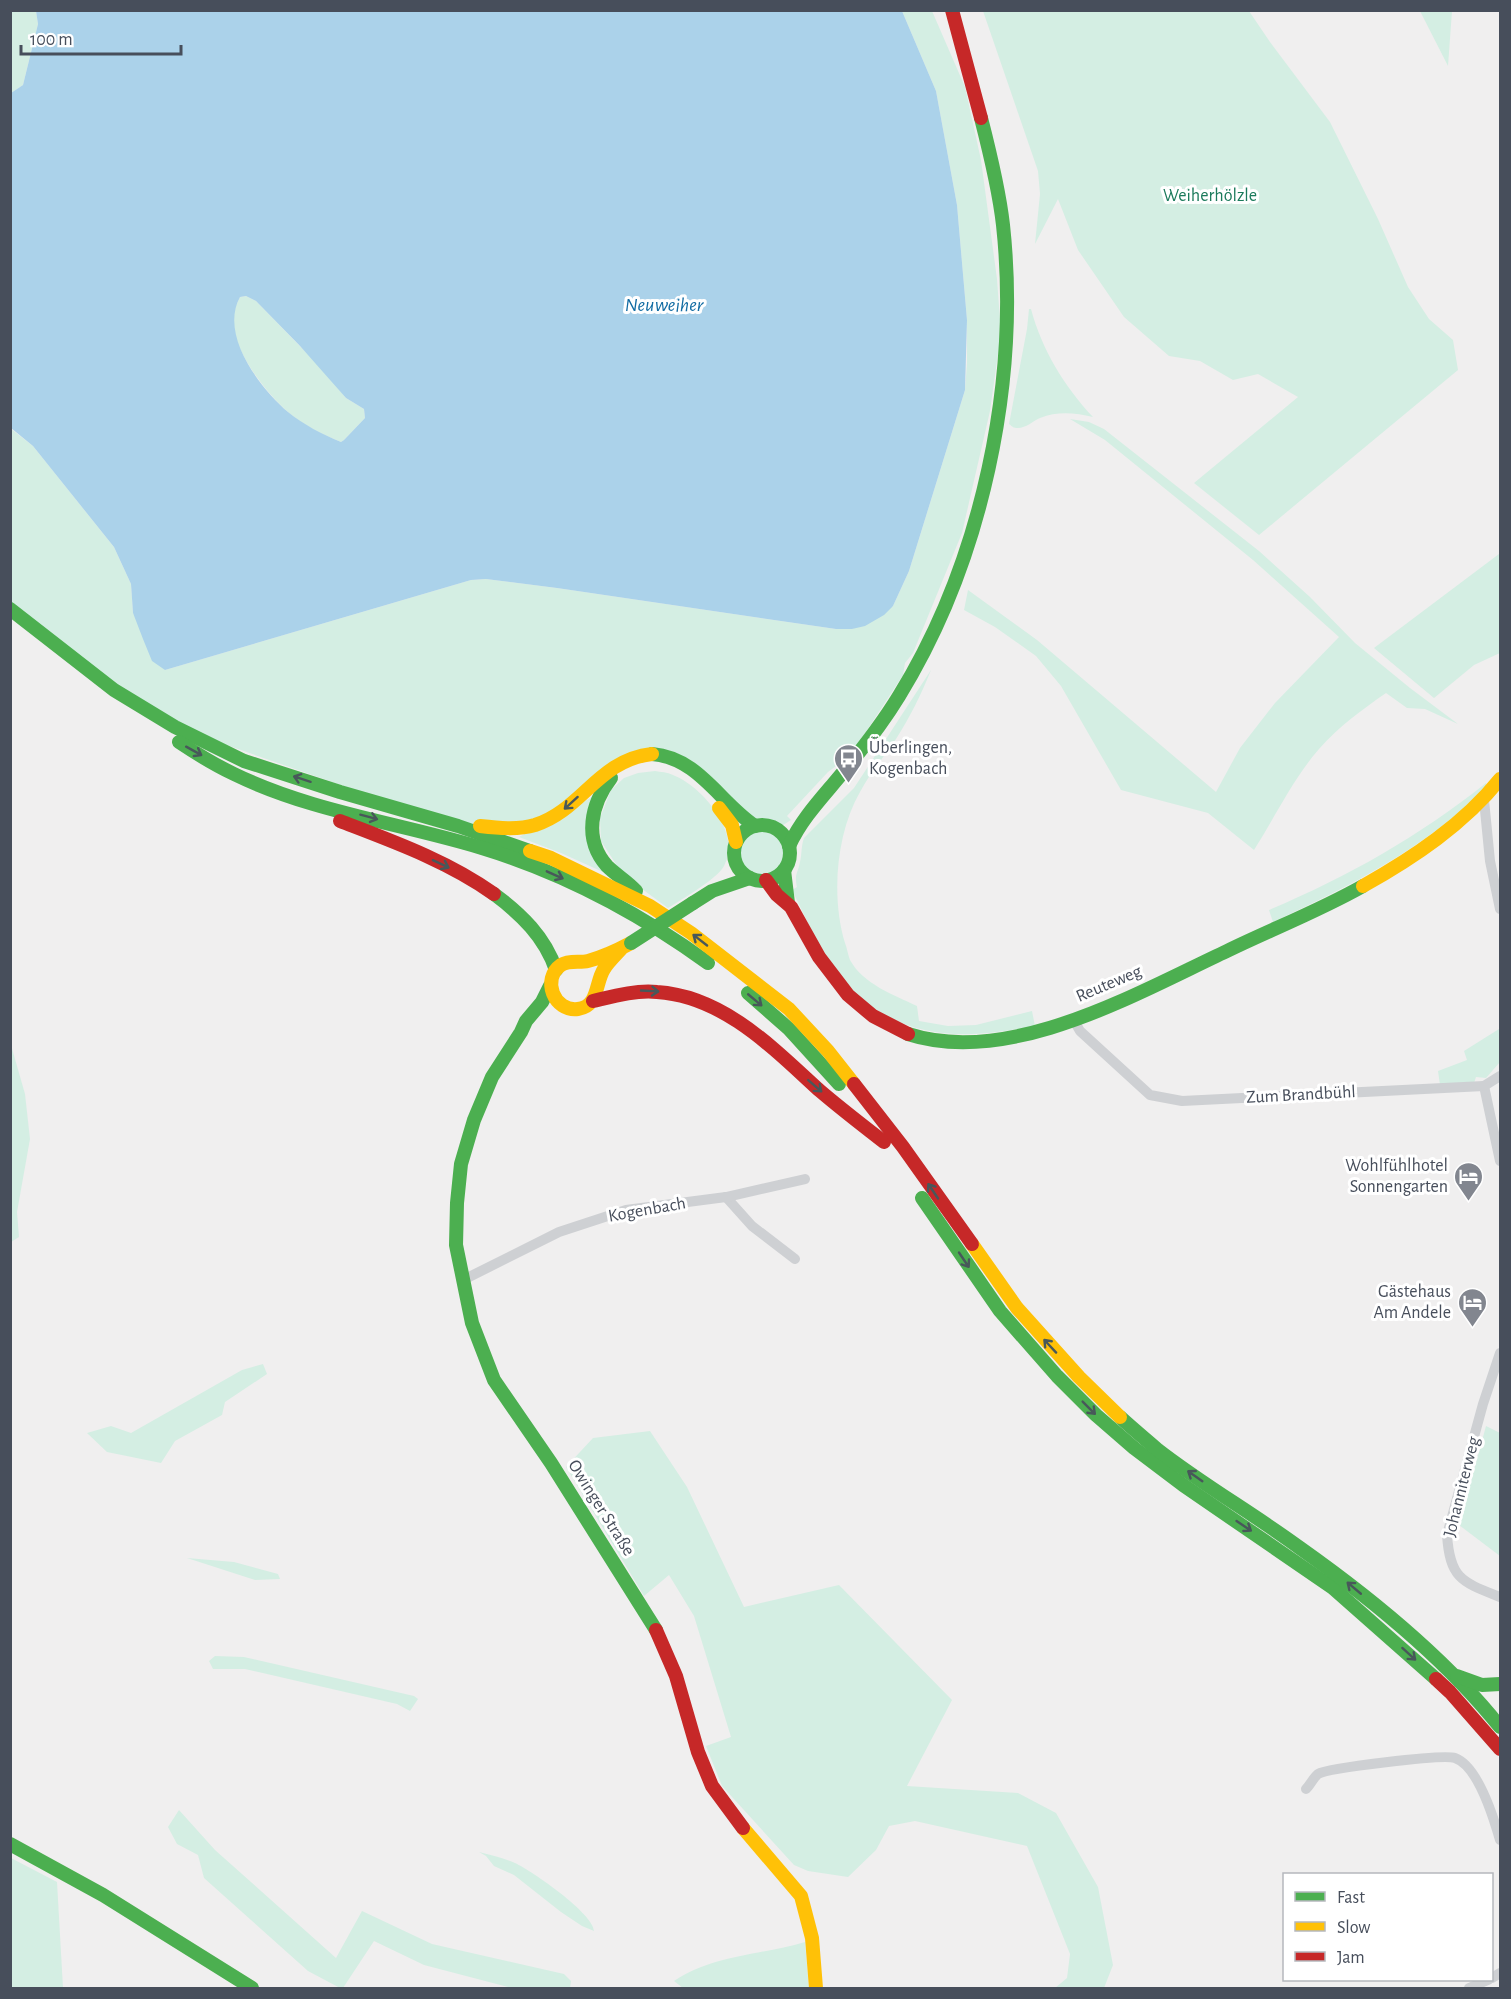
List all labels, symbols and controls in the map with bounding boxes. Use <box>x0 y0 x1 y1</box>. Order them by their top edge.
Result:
scale bar <box>21 18 182 56</box>
text: 100 m <box>30 31 73 49</box>
park label: Weiherhölzle <box>1163 187 1257 205</box>
water label: Neuweiher <box>625 295 704 315</box>
place label: Überlingen, Kogenbach <box>869 737 952 778</box>
bus stop icon: Überlingen, Kogenbach <box>832 742 864 784</box>
one-way arrow <box>185 745 202 757</box>
one-way arrow <box>293 773 312 784</box>
one-way arrow <box>564 796 579 810</box>
one-way arrow <box>359 812 378 824</box>
one-way arrow <box>431 858 449 870</box>
one-way arrow <box>545 870 563 882</box>
one-way arrow <box>692 934 708 947</box>
street label: Reuteweg <box>1074 962 1145 1006</box>
one-way arrow <box>640 986 660 997</box>
one-way arrow <box>747 993 763 1006</box>
one-way arrow <box>807 1079 822 1093</box>
street label: Zum Brandbühl <box>1246 1083 1356 1107</box>
place label: Wohlfühlhotel Sonnengarten <box>1345 1157 1448 1196</box>
hotel icon: Wohlfühlhotel Sonnengarten <box>1453 1160 1485 1202</box>
one-way arrow <box>927 1183 939 1199</box>
street label: Kogenbach <box>607 1194 687 1226</box>
one-way arrow <box>958 1251 970 1267</box>
place label: Gästehaus Am Andele <box>1374 1283 1451 1322</box>
hotel icon: Gästehaus Am Andele <box>1456 1286 1488 1328</box>
one-way arrow <box>1044 1339 1058 1354</box>
one-way arrow <box>1082 1401 1097 1416</box>
street label: Johanniterweg <box>1441 1435 1483 1539</box>
street label: Owinger Straße <box>564 1457 638 1559</box>
one-way arrow <box>1187 1470 1204 1482</box>
one-way arrow <box>1236 1520 1252 1532</box>
one-way arrow <box>1347 1582 1363 1595</box>
one-way arrow <box>1401 1647 1416 1661</box>
legend <box>1283 1873 1493 1981</box>
text: Fast <box>1337 1889 1365 1907</box>
text: Slow <box>1337 1919 1370 1937</box>
text: Jam <box>1337 1949 1365 1967</box>

